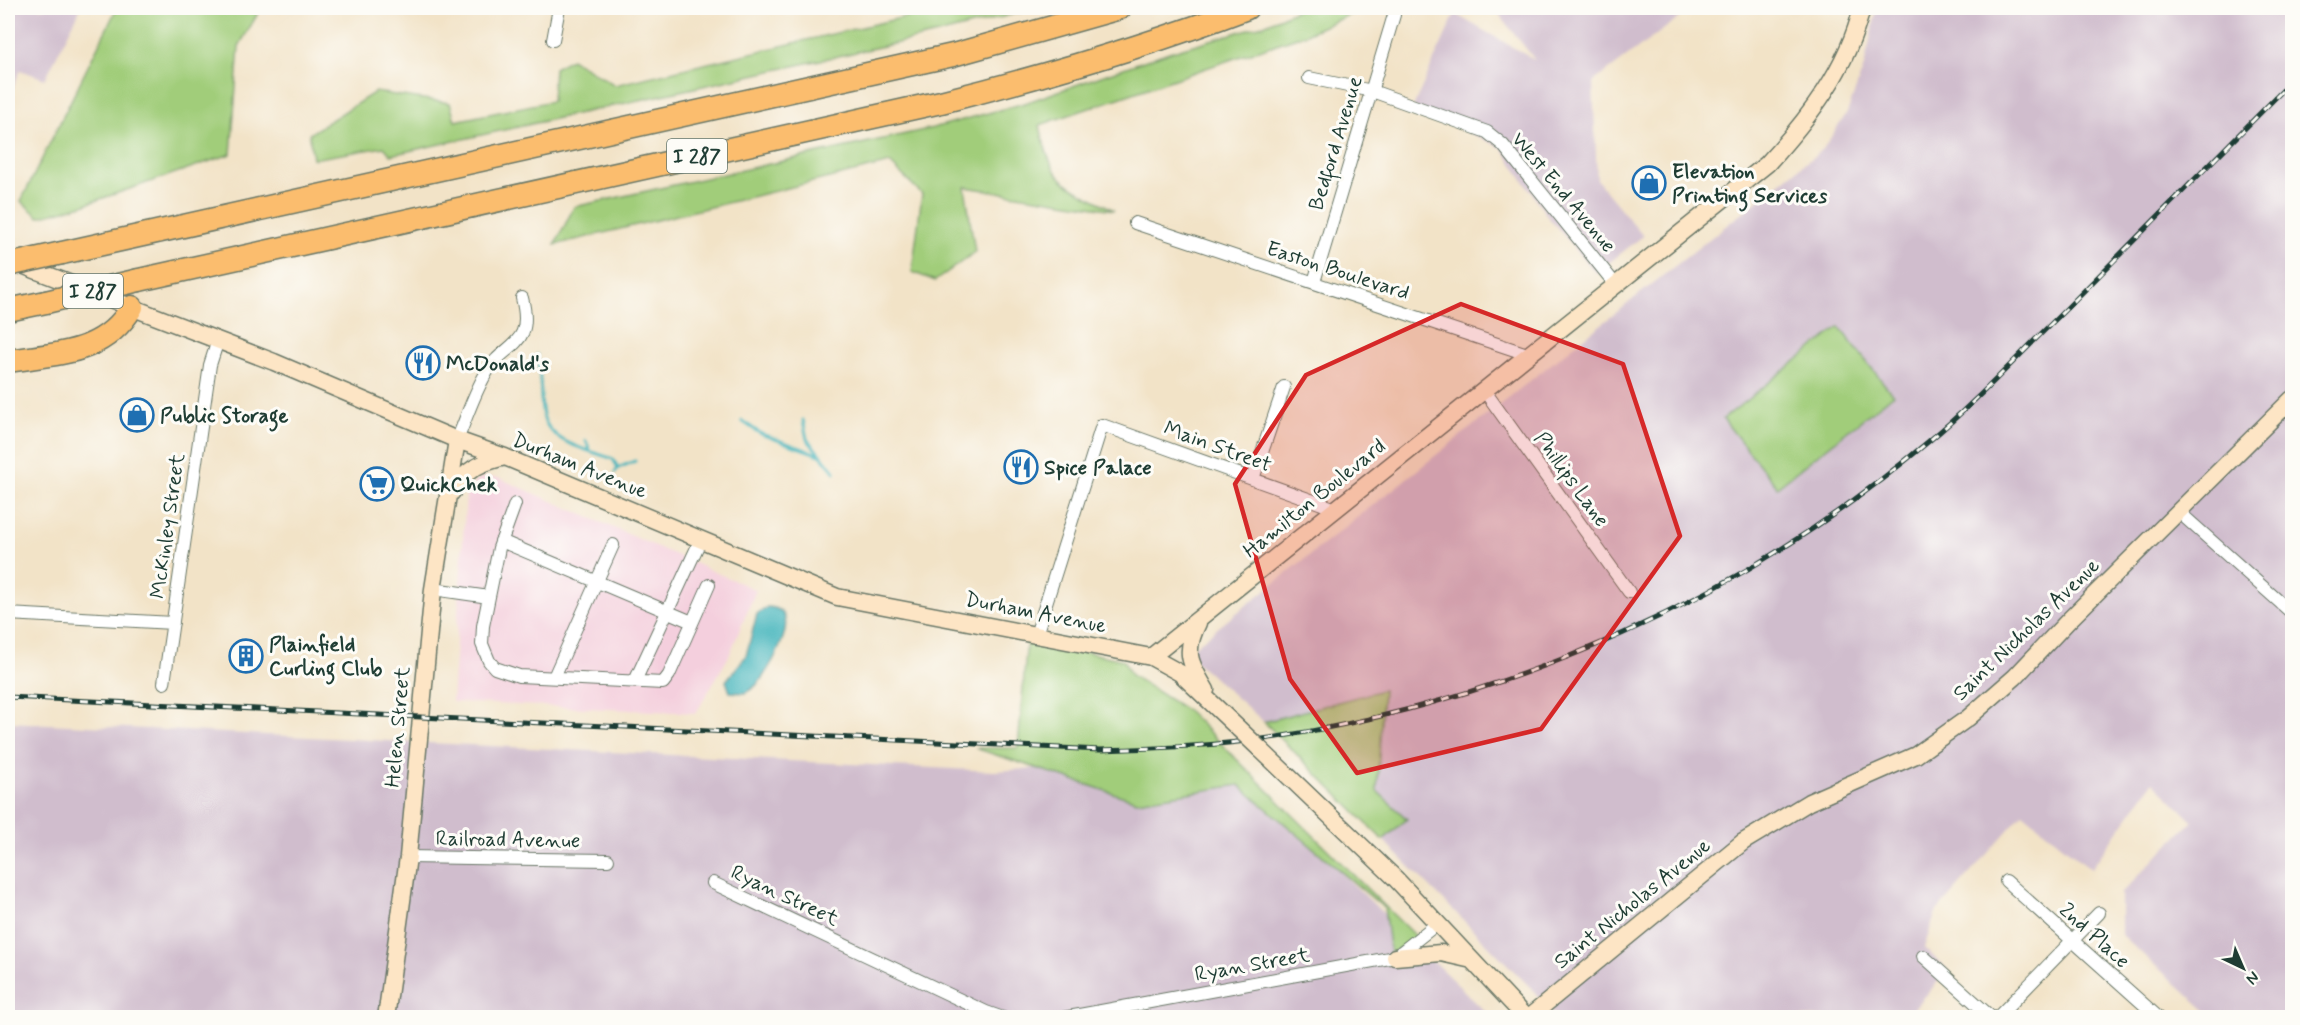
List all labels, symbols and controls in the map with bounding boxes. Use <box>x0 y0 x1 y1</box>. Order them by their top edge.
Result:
street label: Bedford Avenue <box>1302 73 1372 214</box>
street label: West End Avenue <box>1505 126 1622 259</box>
road number: I 287 <box>667 139 727 173</box>
place label: Elevation Printing Services <box>1672 158 1828 212</box>
shop icon: Elevation Printing Services <box>1631 165 1667 201</box>
street label: Easton Boulevard <box>1263 235 1413 307</box>
road number: I 287 <box>63 274 123 308</box>
restaurant icon: McDonald's <box>405 345 441 381</box>
place label: McDonald's <box>446 350 550 378</box>
shop icon: Public Storage <box>119 397 155 433</box>
place label: Public Storage <box>160 402 289 432</box>
street label: Main Street <box>1160 414 1276 479</box>
street label: Durham Avenue <box>508 426 651 506</box>
street label: Phillips Lane <box>1527 426 1615 533</box>
street label: Hamilton Boulevard <box>1238 433 1392 565</box>
restaurant icon: Spice Palace <box>1003 449 1039 485</box>
street label: McKinley Street <box>144 451 192 601</box>
place label: Spice Palace <box>1044 454 1152 482</box>
supermarket icon: QuickChek <box>359 466 395 502</box>
place label: QuickChek <box>400 471 498 499</box>
street label: Saint Nicholas Avenue <box>1947 552 2106 707</box>
street label: Durham Avenue <box>963 586 1109 640</box>
place label: Plainfield Curling Club <box>269 631 382 685</box>
building icon: Plainfield Curling Club <box>228 638 264 674</box>
street label: Helen Street <box>379 665 417 789</box>
street label: Railroad Avenue <box>435 825 581 855</box>
street label: Saint Nicholas Avenue <box>1548 832 1717 976</box>
street label: Ryan Street <box>726 859 844 933</box>
street label: 2nd Place <box>2053 897 2136 975</box>
north arrow <box>2213 938 2273 998</box>
street label: Ryan Street <box>1193 941 1312 989</box>
text: N <box>2241 966 2264 989</box>

